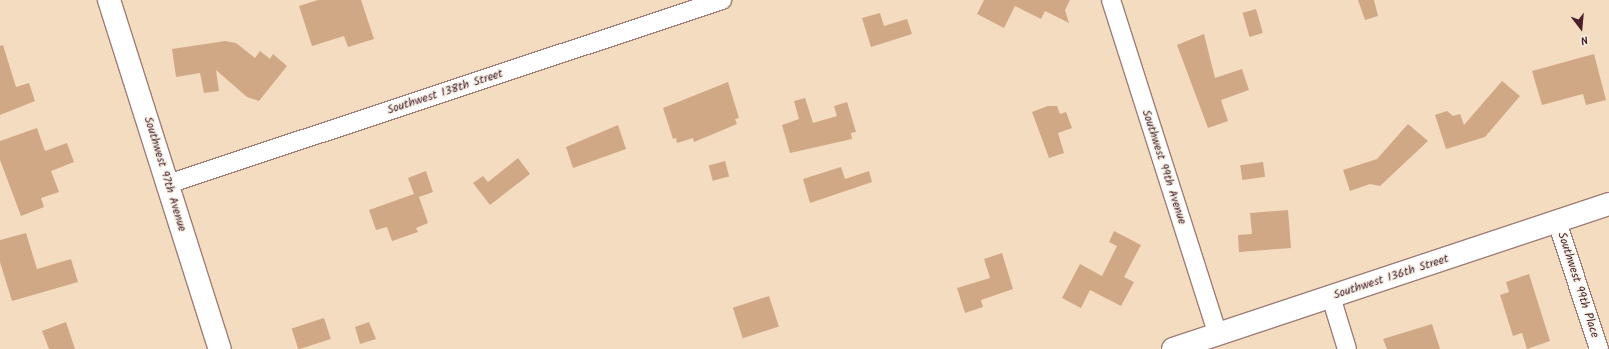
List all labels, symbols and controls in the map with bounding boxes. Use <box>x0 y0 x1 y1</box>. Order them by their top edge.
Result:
north arrow <box>1561 8 1601 48</box>
text: N <box>1578 30 1590 49</box>
street label: Southwest 138th Street <box>385 66 505 118</box>
street label: Southwest 99th Avenue <box>1139 108 1189 226</box>
street label: Southwest 97th Avenue <box>141 115 189 233</box>
street label: Southwest 99th Place <box>1554 230 1602 340</box>
street label: Southwest 136th Street <box>1332 252 1450 302</box>

